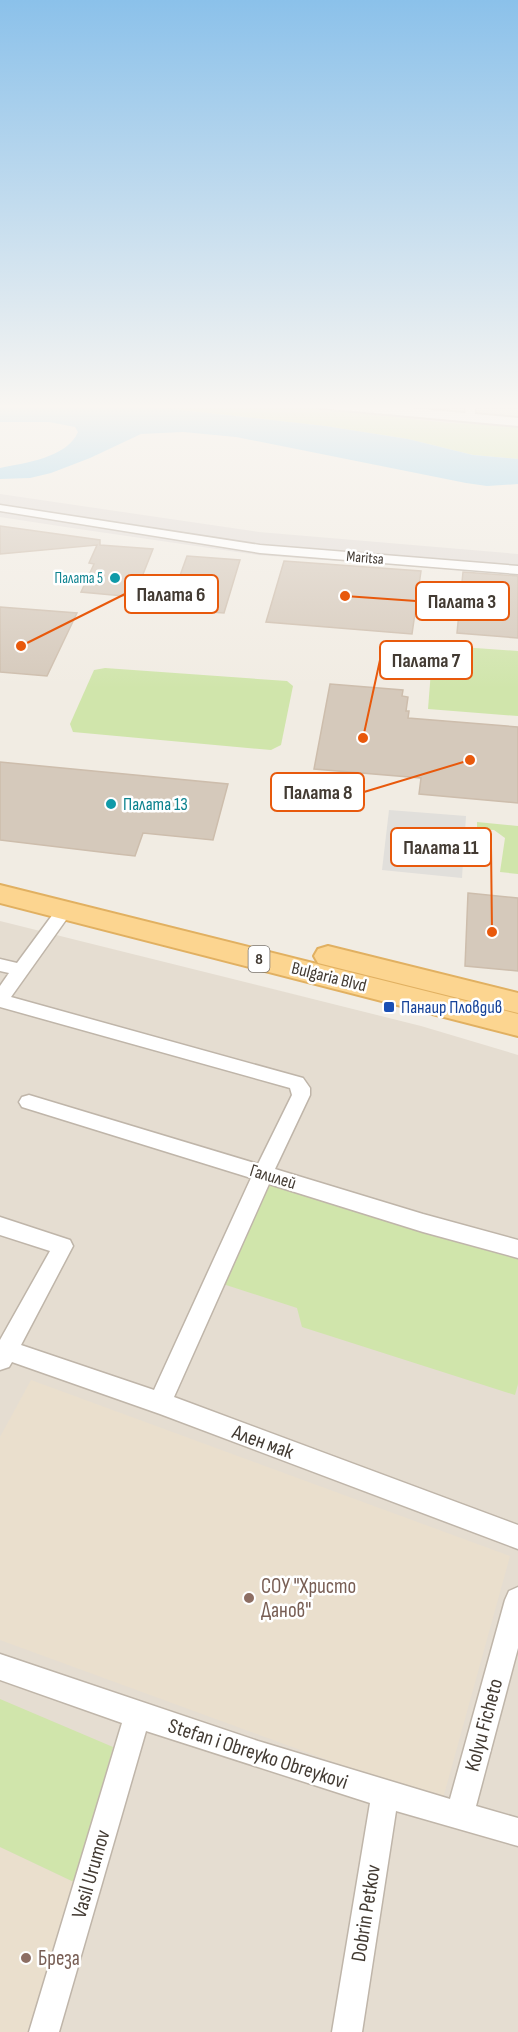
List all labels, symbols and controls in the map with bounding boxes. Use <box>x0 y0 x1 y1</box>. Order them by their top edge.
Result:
street label: Maritsa <box>346 547 385 569</box>
place label: Палата 5 <box>55 569 103 588</box>
marker: Палата 5 <box>108 571 122 585</box>
callout: Палата 6 <box>125 575 218 613</box>
callout: Палата 3 <box>416 582 509 620</box>
text: Палата 6 <box>136 583 206 607</box>
text: Палата 3 <box>428 590 496 614</box>
callout: Палата 7 <box>380 641 472 679</box>
text: Палата 7 <box>392 649 460 673</box>
callout: Палата 8 <box>271 773 364 811</box>
text: Палата 8 <box>283 781 353 805</box>
place label: Палата 13 <box>123 794 188 815</box>
marker: Палата 13 <box>104 797 118 811</box>
callout: Палата 11 <box>391 828 491 866</box>
text: Палата 11 <box>403 836 479 860</box>
road number: 8 <box>248 946 270 972</box>
street label: Bulgaria Blvd <box>289 958 369 996</box>
place label: Панаир Пловдив <box>401 997 502 1018</box>
marker: Панаир Пловдив <box>382 1000 396 1014</box>
street label: Галилей <box>247 1160 299 1194</box>
street label: Ален мак <box>228 1419 297 1465</box>
place label: СОУ "Христо Данов" <box>261 1574 356 1623</box>
marker: СОУ "Христо Данов" <box>242 1591 256 1605</box>
street label: Kolyu Ficheto <box>460 1676 508 1774</box>
street label: Stefan i Obreyko Obreykovi <box>165 1713 351 1795</box>
street label: Vasil Urumov <box>66 1827 116 1921</box>
street label: Dobrin Petkov <box>346 1863 386 1963</box>
place label: Бреза <box>38 1946 80 1971</box>
marker: Бреза <box>19 1951 33 1965</box>

